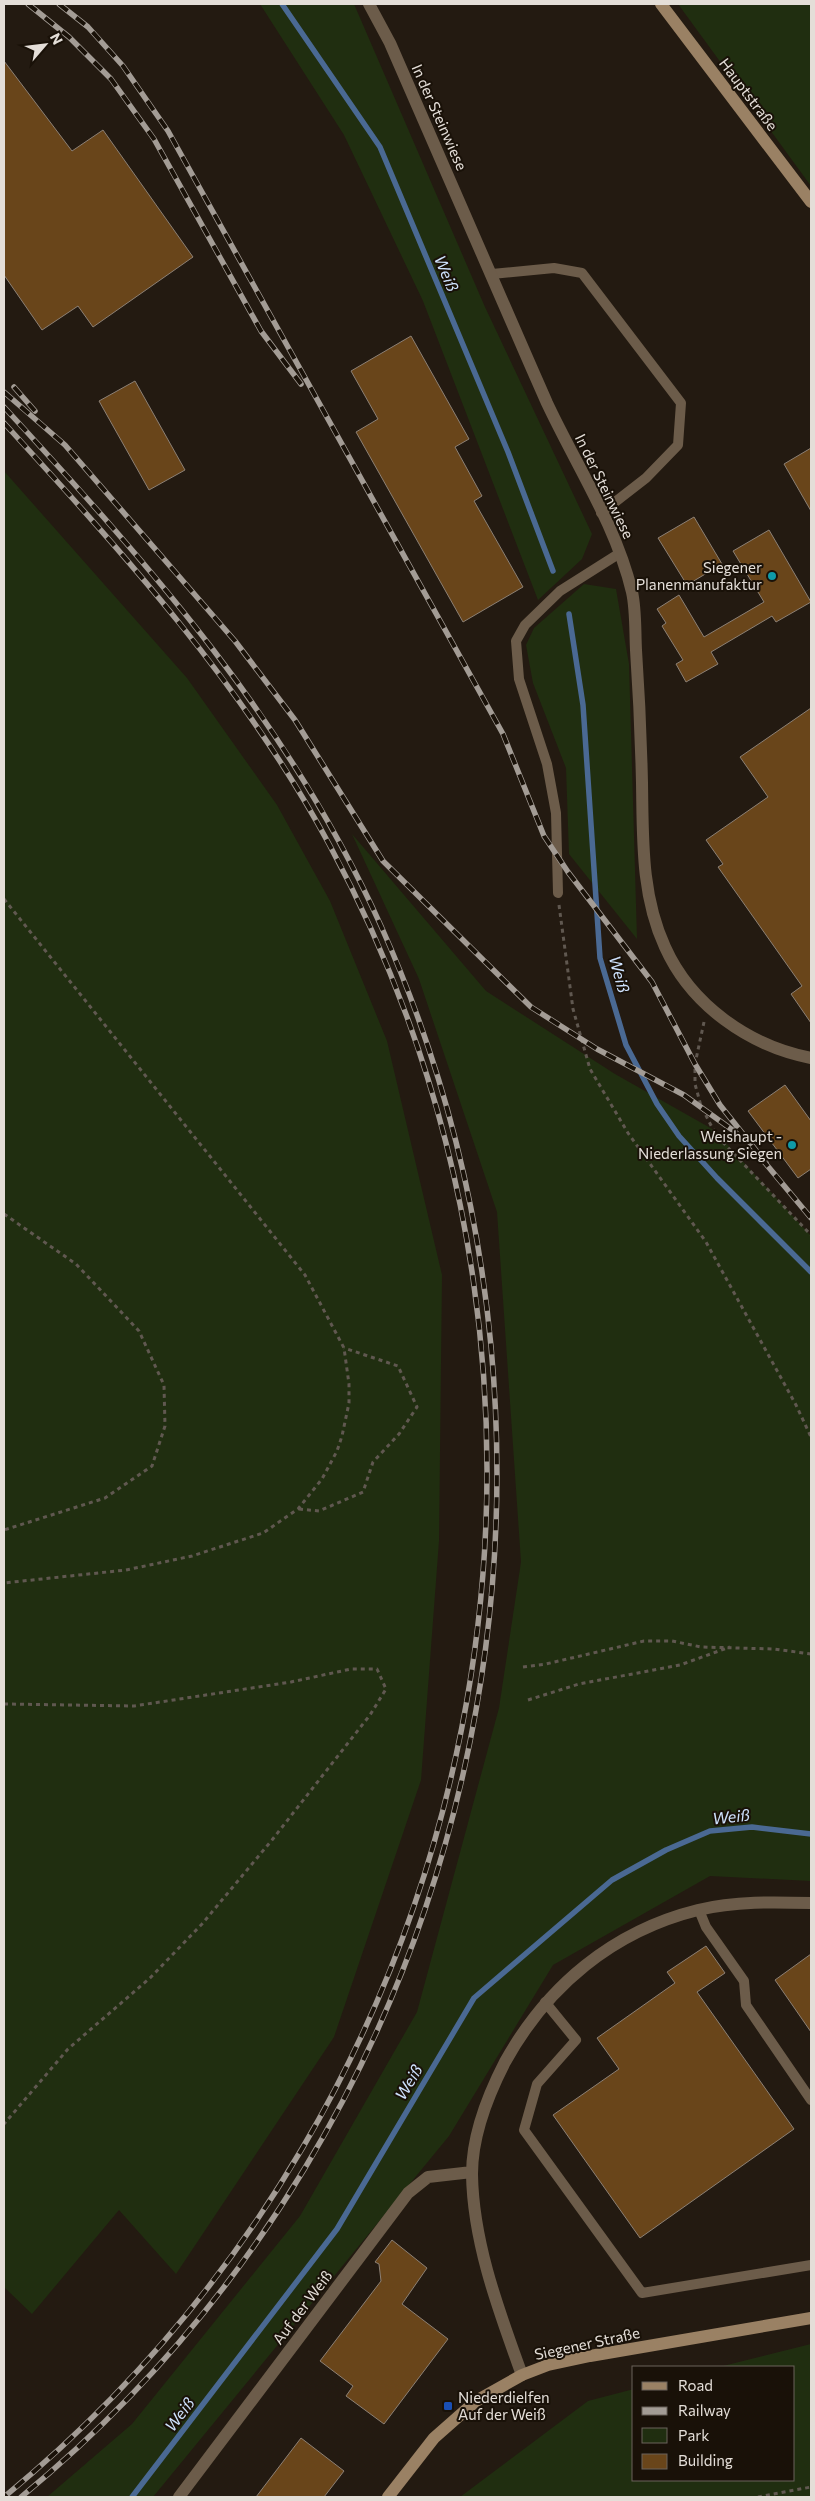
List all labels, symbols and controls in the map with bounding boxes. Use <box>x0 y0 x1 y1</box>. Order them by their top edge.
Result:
north arrow <box>20 20 70 70</box>
text: N <box>47 30 67 47</box>
street label: Hauptstraße <box>716 54 782 134</box>
street label: In der Steinwiese <box>408 61 472 173</box>
water label: Weiß <box>431 252 463 294</box>
street label: In der Steinwiese <box>572 431 638 541</box>
place label: Siegener Planenmanufaktur <box>636 558 762 593</box>
marker: Siegener Planenmanufaktur <box>766 570 778 582</box>
water label: Weiß <box>606 953 634 995</box>
place label: Weishaupt - Niederlassung Siegen <box>638 1127 782 1162</box>
marker: Weishaupt - Niederlassung Siegen <box>786 1139 798 1151</box>
water label: Weiß <box>711 1805 751 1827</box>
water label: Weiß <box>390 2061 426 2103</box>
street label: Auf der Weiß <box>268 2266 336 2348</box>
street label: Siegener Straße <box>533 2323 641 2363</box>
legend <box>632 2366 795 2481</box>
text: Road <box>678 2376 713 2394</box>
place label: Niederdielfen Auf der Weiß <box>458 2388 550 2423</box>
water label: Weiß <box>160 2393 198 2435</box>
marker: Niederdielfen Auf der Weiß <box>442 2400 454 2412</box>
text: Railway <box>678 2401 731 2419</box>
text: Park <box>678 2426 709 2444</box>
text: Building <box>678 2451 733 2469</box>

